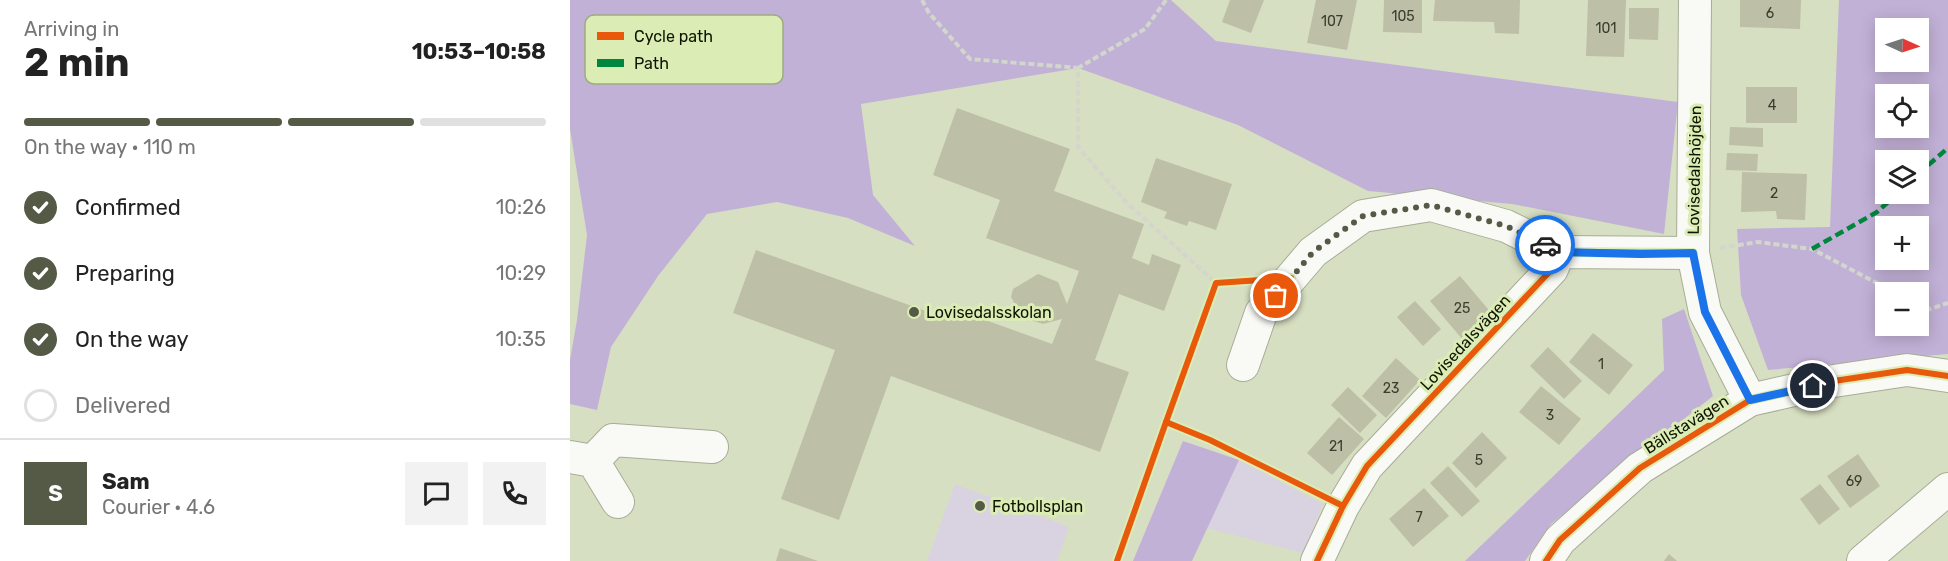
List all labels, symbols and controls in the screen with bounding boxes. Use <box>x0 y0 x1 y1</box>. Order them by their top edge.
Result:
house number: 6 <box>1766 5 1774 22</box>
house number: 105 <box>1391 8 1415 25</box>
house number: 107 <box>1321 13 1343 30</box>
legend <box>585 15 783 84</box>
text: Arriving in <box>24 17 119 41</box>
north arrow <box>1875 18 1929 72</box>
map controls <box>1875 18 1929 336</box>
house number: 101 <box>1596 20 1616 37</box>
text: Cycle path <box>634 27 713 46</box>
text: 10:53–10:58 <box>412 38 546 65</box>
text: 2 min <box>24 40 130 86</box>
text: Path <box>634 54 669 73</box>
button: locate <box>1875 84 1929 138</box>
house number: 4 <box>1768 97 1777 114</box>
street label: Lovisedalshöjden <box>1684 105 1705 235</box>
text: On the way · 110 m <box>24 135 196 159</box>
button: layers <box>1875 150 1929 204</box>
house number: 2 <box>1770 185 1778 202</box>
icon: check <box>24 191 57 224</box>
text: Confirmed <box>75 194 181 221</box>
text: 10:26 <box>496 195 546 219</box>
courier <box>1515 215 1575 275</box>
button: + <box>1875 216 1929 270</box>
icon: car <box>1529 229 1562 262</box>
icon: check <box>24 257 57 290</box>
text: Preparing <box>75 260 175 287</box>
text: 10:29 <box>496 261 546 285</box>
pin <box>1250 270 1301 321</box>
icon: bag <box>1259 279 1292 312</box>
button: − <box>1875 282 1929 336</box>
street label: Lovisedalsvägen <box>1416 291 1514 394</box>
house number: 25 <box>1454 300 1470 317</box>
place label: Lovisedalsskolan <box>926 303 1052 322</box>
marker: Lovisedalsskolan <box>907 305 921 319</box>
icon: check <box>24 323 57 356</box>
text: On the way <box>75 326 189 353</box>
text: 10:35 <box>496 327 546 351</box>
house number: 1 <box>1598 356 1604 373</box>
pin <box>1787 360 1838 411</box>
icon: home <box>1796 369 1829 402</box>
house number: 23 <box>1383 380 1399 397</box>
street label: Bällstavägen <box>1641 391 1732 458</box>
text: Delivered <box>75 392 171 419</box>
house number: 3 <box>1546 407 1554 424</box>
house number: 21 <box>1329 438 1343 455</box>
house number: 5 <box>1475 452 1483 469</box>
button: chat <box>405 462 468 525</box>
button: phone <box>483 462 546 525</box>
text: Sam <box>102 468 150 495</box>
house number: 69 <box>1846 473 1862 490</box>
text: S <box>48 480 63 507</box>
text: Courier · 4.6 <box>102 495 215 519</box>
place label: Fotbollsplan <box>992 497 1083 516</box>
marker: Fotbollsplan <box>973 499 987 513</box>
house number: 7 <box>1415 509 1423 526</box>

